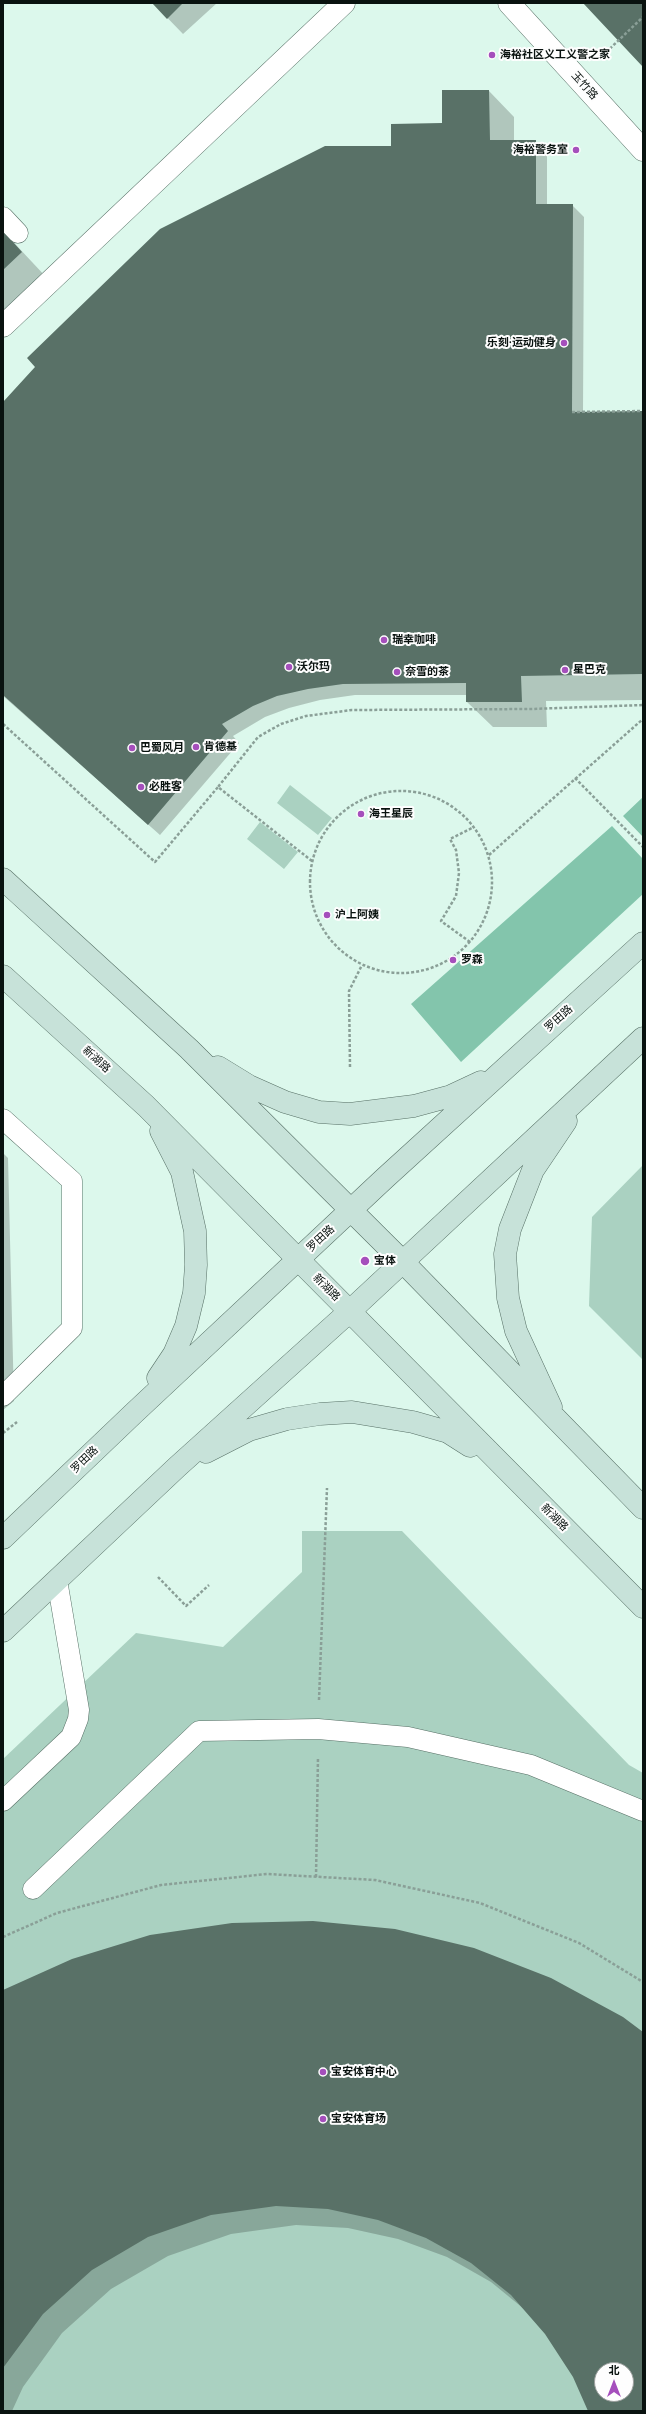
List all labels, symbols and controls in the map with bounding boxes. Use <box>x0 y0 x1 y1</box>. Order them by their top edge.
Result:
place label: 海裕社区义工义警之家 <box>500 48 610 62</box>
marker: 海裕社区义工义警之家 <box>487 50 497 60</box>
street label: 玉竹路 <box>568 69 600 103</box>
place label: 海裕警务室 <box>513 143 568 157</box>
marker: 海裕警务室 <box>571 145 581 155</box>
place label: 乐刻·运动健身 <box>487 336 556 350</box>
marker: 乐刻·运动健身 <box>559 338 569 348</box>
place label: 瑞幸咖啡 <box>392 633 436 647</box>
marker: 瑞幸咖啡 <box>379 635 389 645</box>
place label: 沃尔玛 <box>297 660 330 674</box>
marker: 沃尔玛 <box>284 662 294 672</box>
place label: 星巴克 <box>573 663 606 677</box>
place label: 奈雪的茶 <box>405 665 449 679</box>
marker: 星巴克 <box>560 665 570 675</box>
marker: 奈雪的茶 <box>392 667 402 677</box>
place label: 肯德基 <box>204 740 237 754</box>
place label: 巴蜀风月 <box>140 741 184 755</box>
marker: 肯德基 <box>191 742 201 752</box>
marker: 巴蜀风月 <box>127 743 137 753</box>
place label: 必胜客 <box>149 780 182 794</box>
marker: 必胜客 <box>136 782 146 792</box>
place label: 海王星辰 <box>369 807 413 821</box>
marker: 海王星辰 <box>356 809 366 819</box>
place label: 沪上阿姨 <box>335 908 379 922</box>
marker: 沪上阿姨 <box>322 910 332 920</box>
place label: 罗森 <box>461 953 483 967</box>
marker: 罗森 <box>448 955 458 965</box>
street label: 罗田路 <box>542 1003 576 1035</box>
street label: 新湖路 <box>79 1044 113 1076</box>
street label: 罗田路 <box>304 1223 338 1255</box>
place label: 宝体 <box>374 1254 396 1268</box>
marker: 宝体 <box>359 1255 371 1267</box>
street label: 新湖路 <box>310 1272 342 1304</box>
street label: 罗田路 <box>69 1444 101 1476</box>
street label: 新湖路 <box>538 1502 570 1534</box>
place label: 宝安体育中心 <box>331 2065 397 2079</box>
marker: 宝安体育中心 <box>318 2067 328 2077</box>
place label: 宝安体育场 <box>331 2112 386 2126</box>
marker: 宝安体育场 <box>318 2114 328 2124</box>
north arrow <box>594 2362 634 2402</box>
text: 北 <box>609 2364 620 2377</box>

